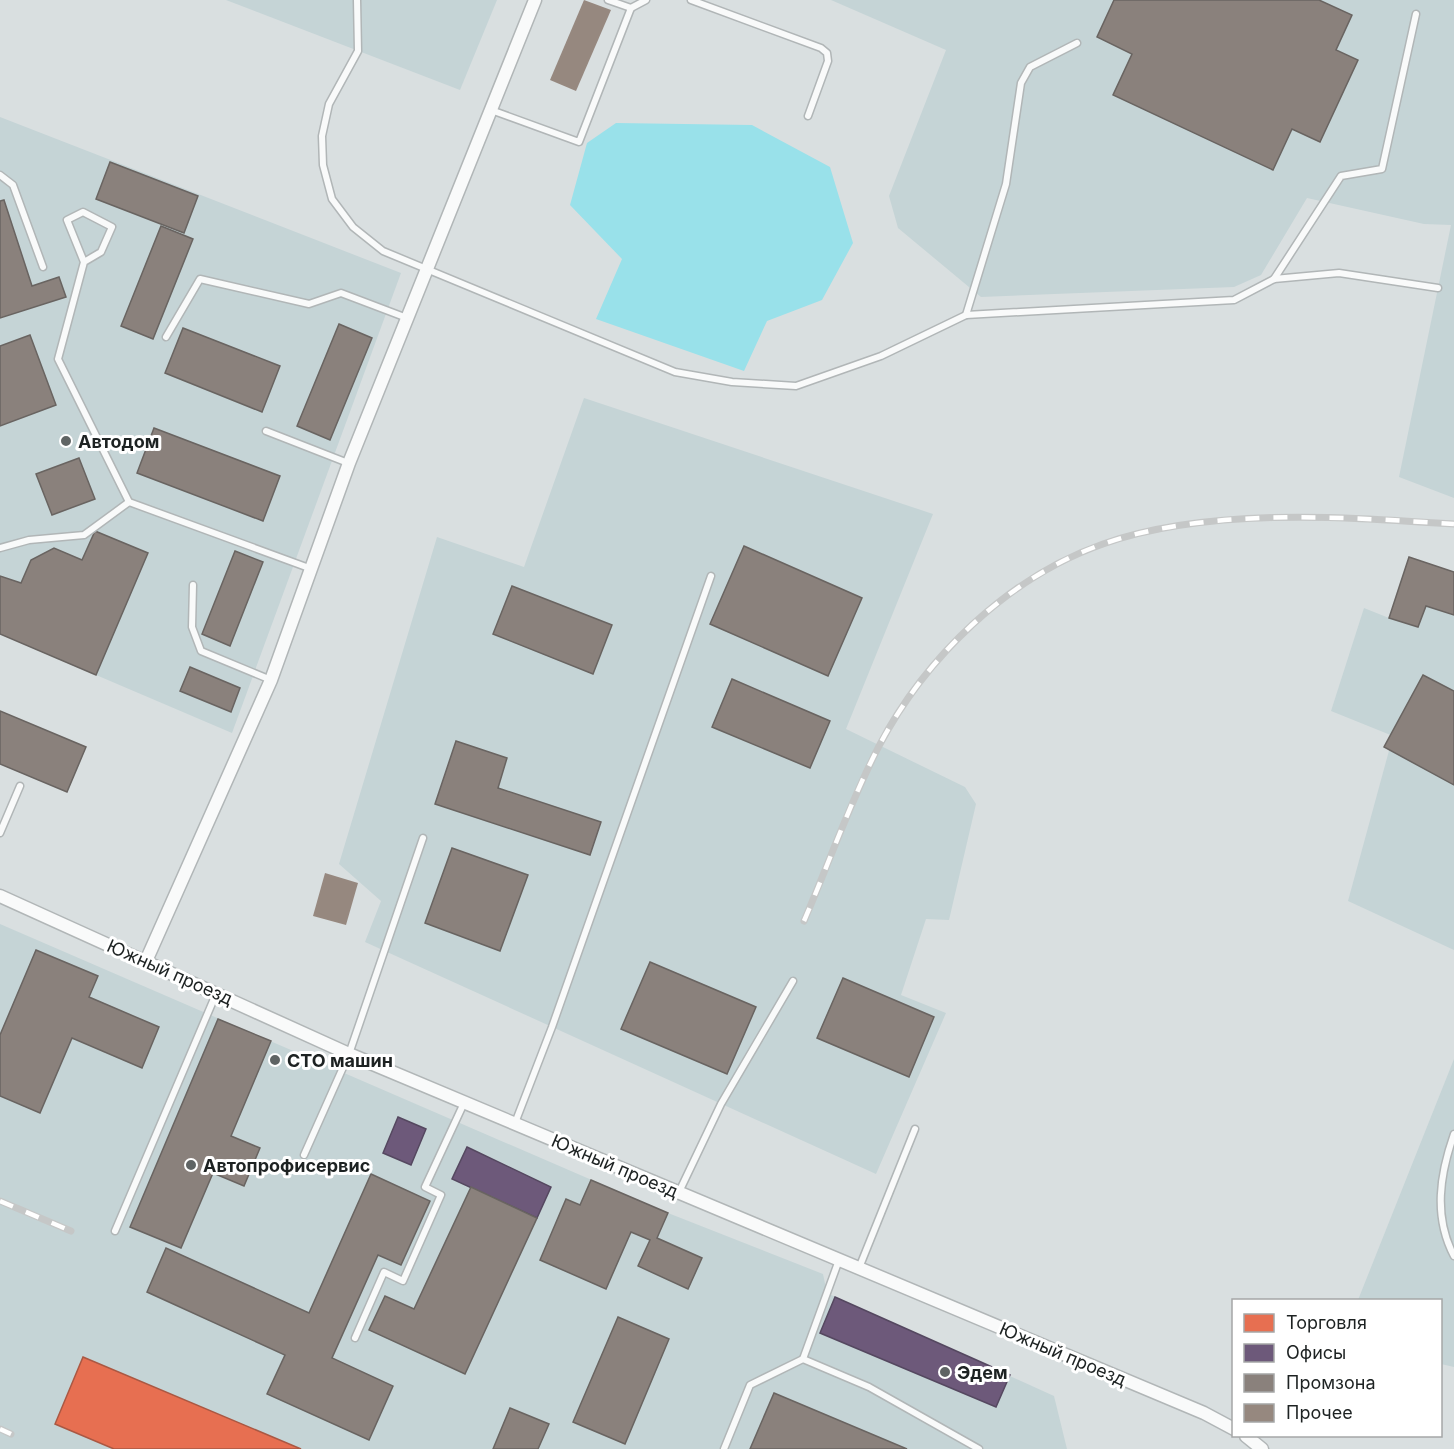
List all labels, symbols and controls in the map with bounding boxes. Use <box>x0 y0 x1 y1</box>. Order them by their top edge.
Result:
place label: Автодом <box>78 431 159 452</box>
marker: Автодом <box>59 434 73 448</box>
street label: Южный проезд <box>104 935 236 1009</box>
place label: СТО машин <box>287 1050 393 1071</box>
marker: СТО машин <box>268 1053 282 1067</box>
street label: Южный проезд <box>549 1130 681 1202</box>
place label: Автопрофисервис <box>203 1155 370 1176</box>
marker: Автопрофисервис <box>184 1158 198 1172</box>
legend <box>1232 1299 1442 1437</box>
text: Торговля <box>1286 1312 1367 1333</box>
street label: Южный проезд <box>997 1318 1129 1390</box>
text: Офисы <box>1286 1342 1346 1363</box>
place label: Эдем <box>957 1362 1008 1383</box>
marker: Эдем <box>938 1365 952 1379</box>
text: Промзона <box>1286 1372 1376 1393</box>
text: Прочее <box>1286 1402 1353 1423</box>

